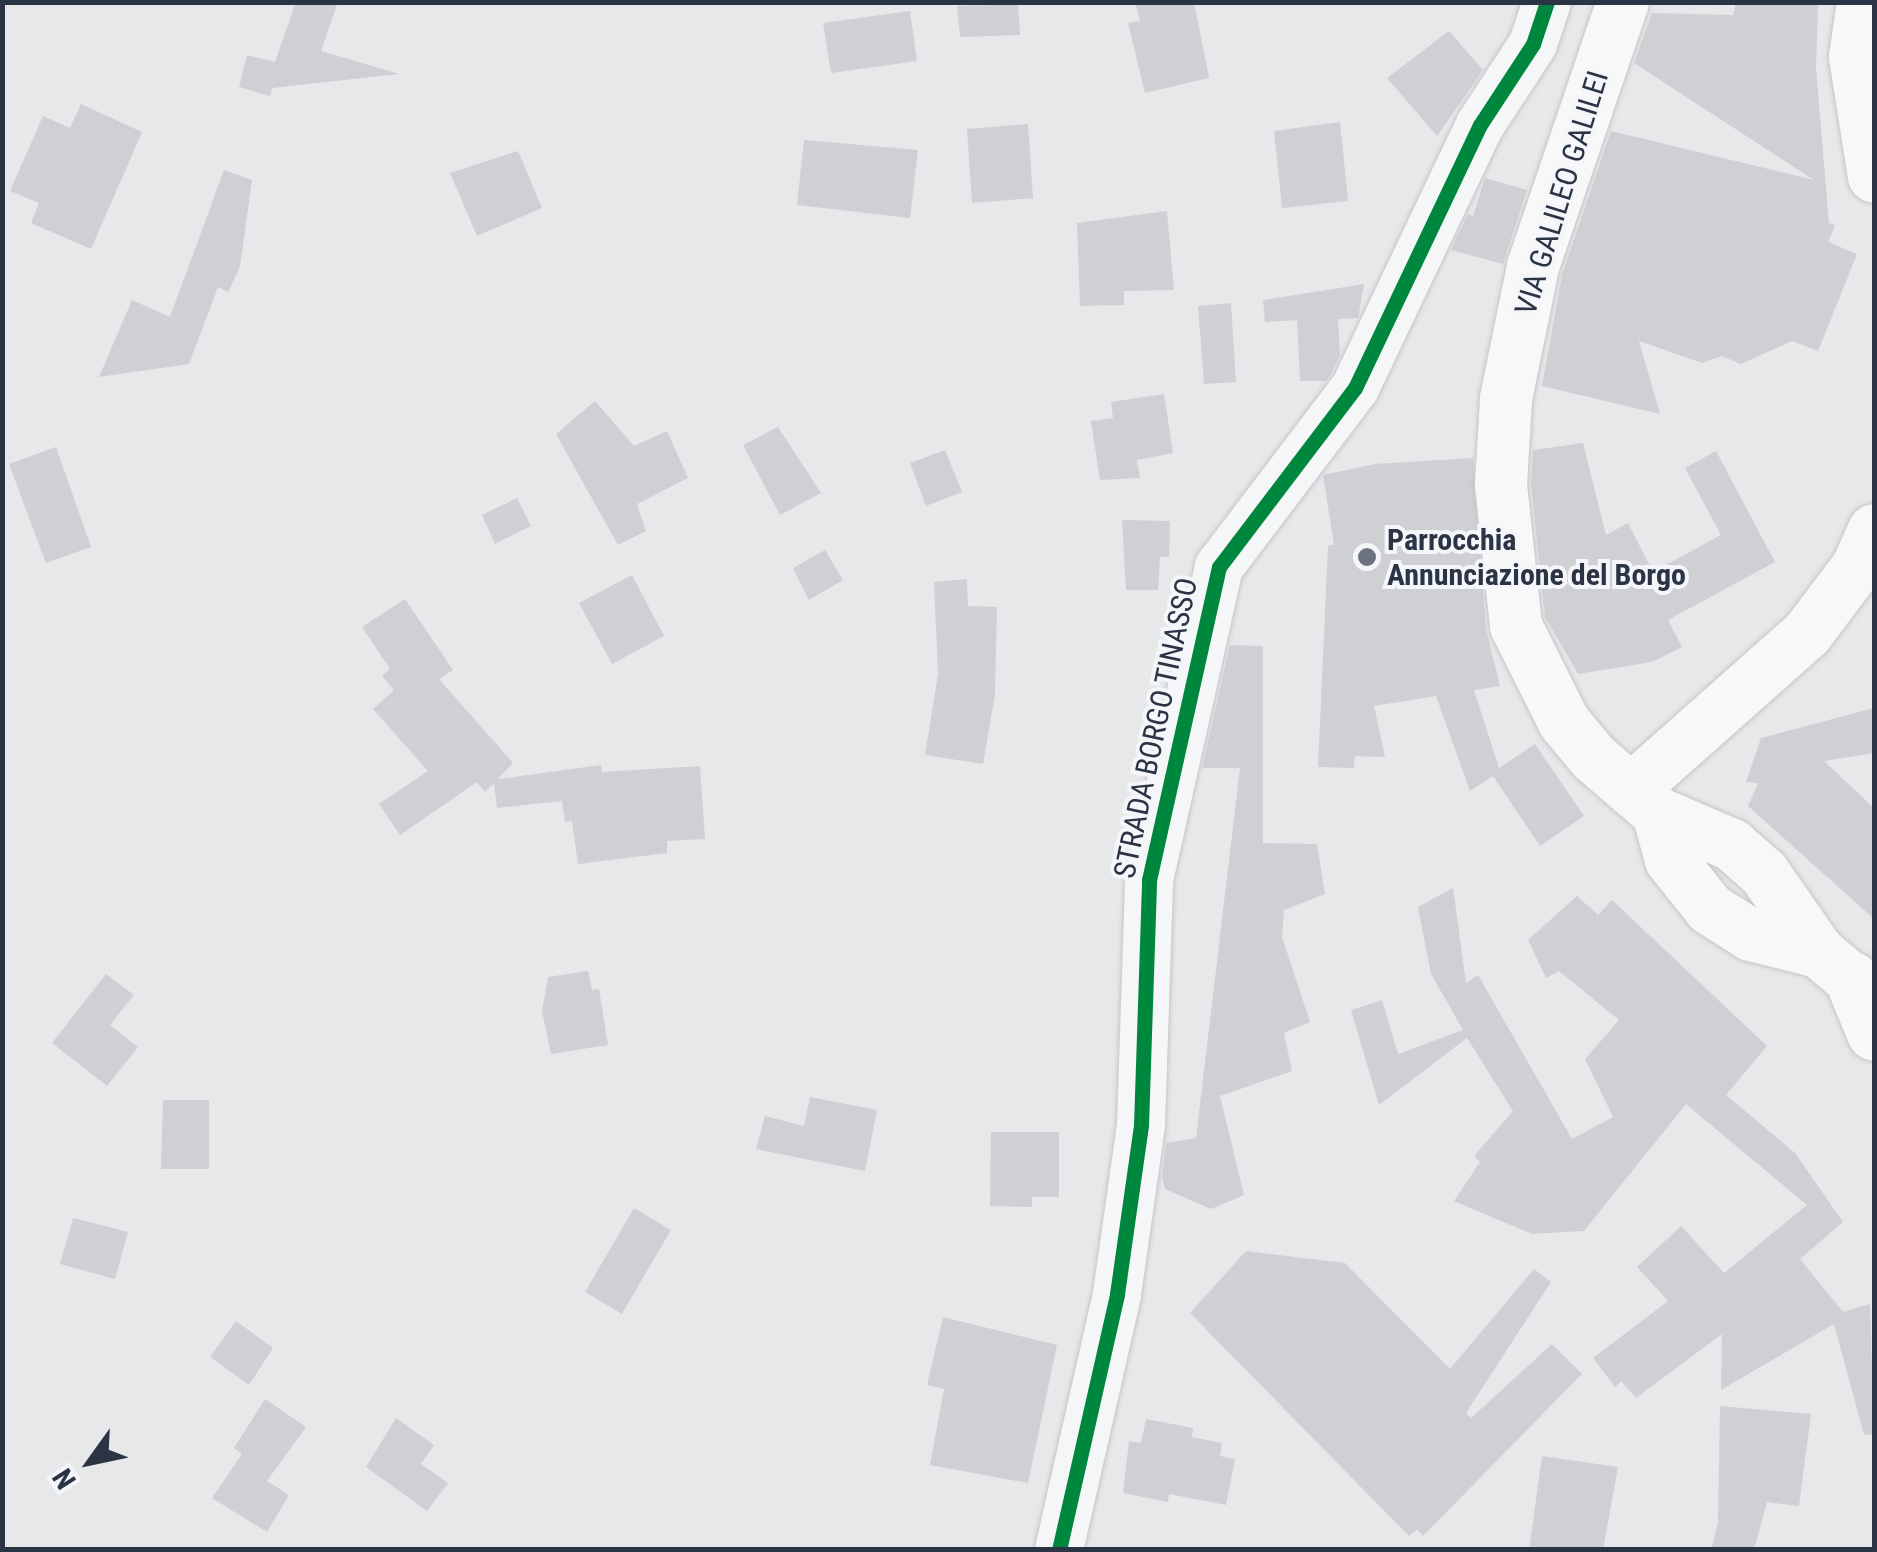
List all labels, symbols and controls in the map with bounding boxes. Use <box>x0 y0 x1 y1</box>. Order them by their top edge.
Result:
street label: VIA GALILEO GALILEI <box>1508 67 1616 319</box>
place label: Parrocchia Annunciazione del Borgo <box>1387 522 1686 592</box>
marker: Parrocchia Annunciazione del Borgo <box>1356 546 1378 568</box>
street label: STRADA BORGO TINASSO <box>1107 574 1205 882</box>
north arrow <box>40 1412 140 1512</box>
text: N <box>46 1462 83 1495</box>

